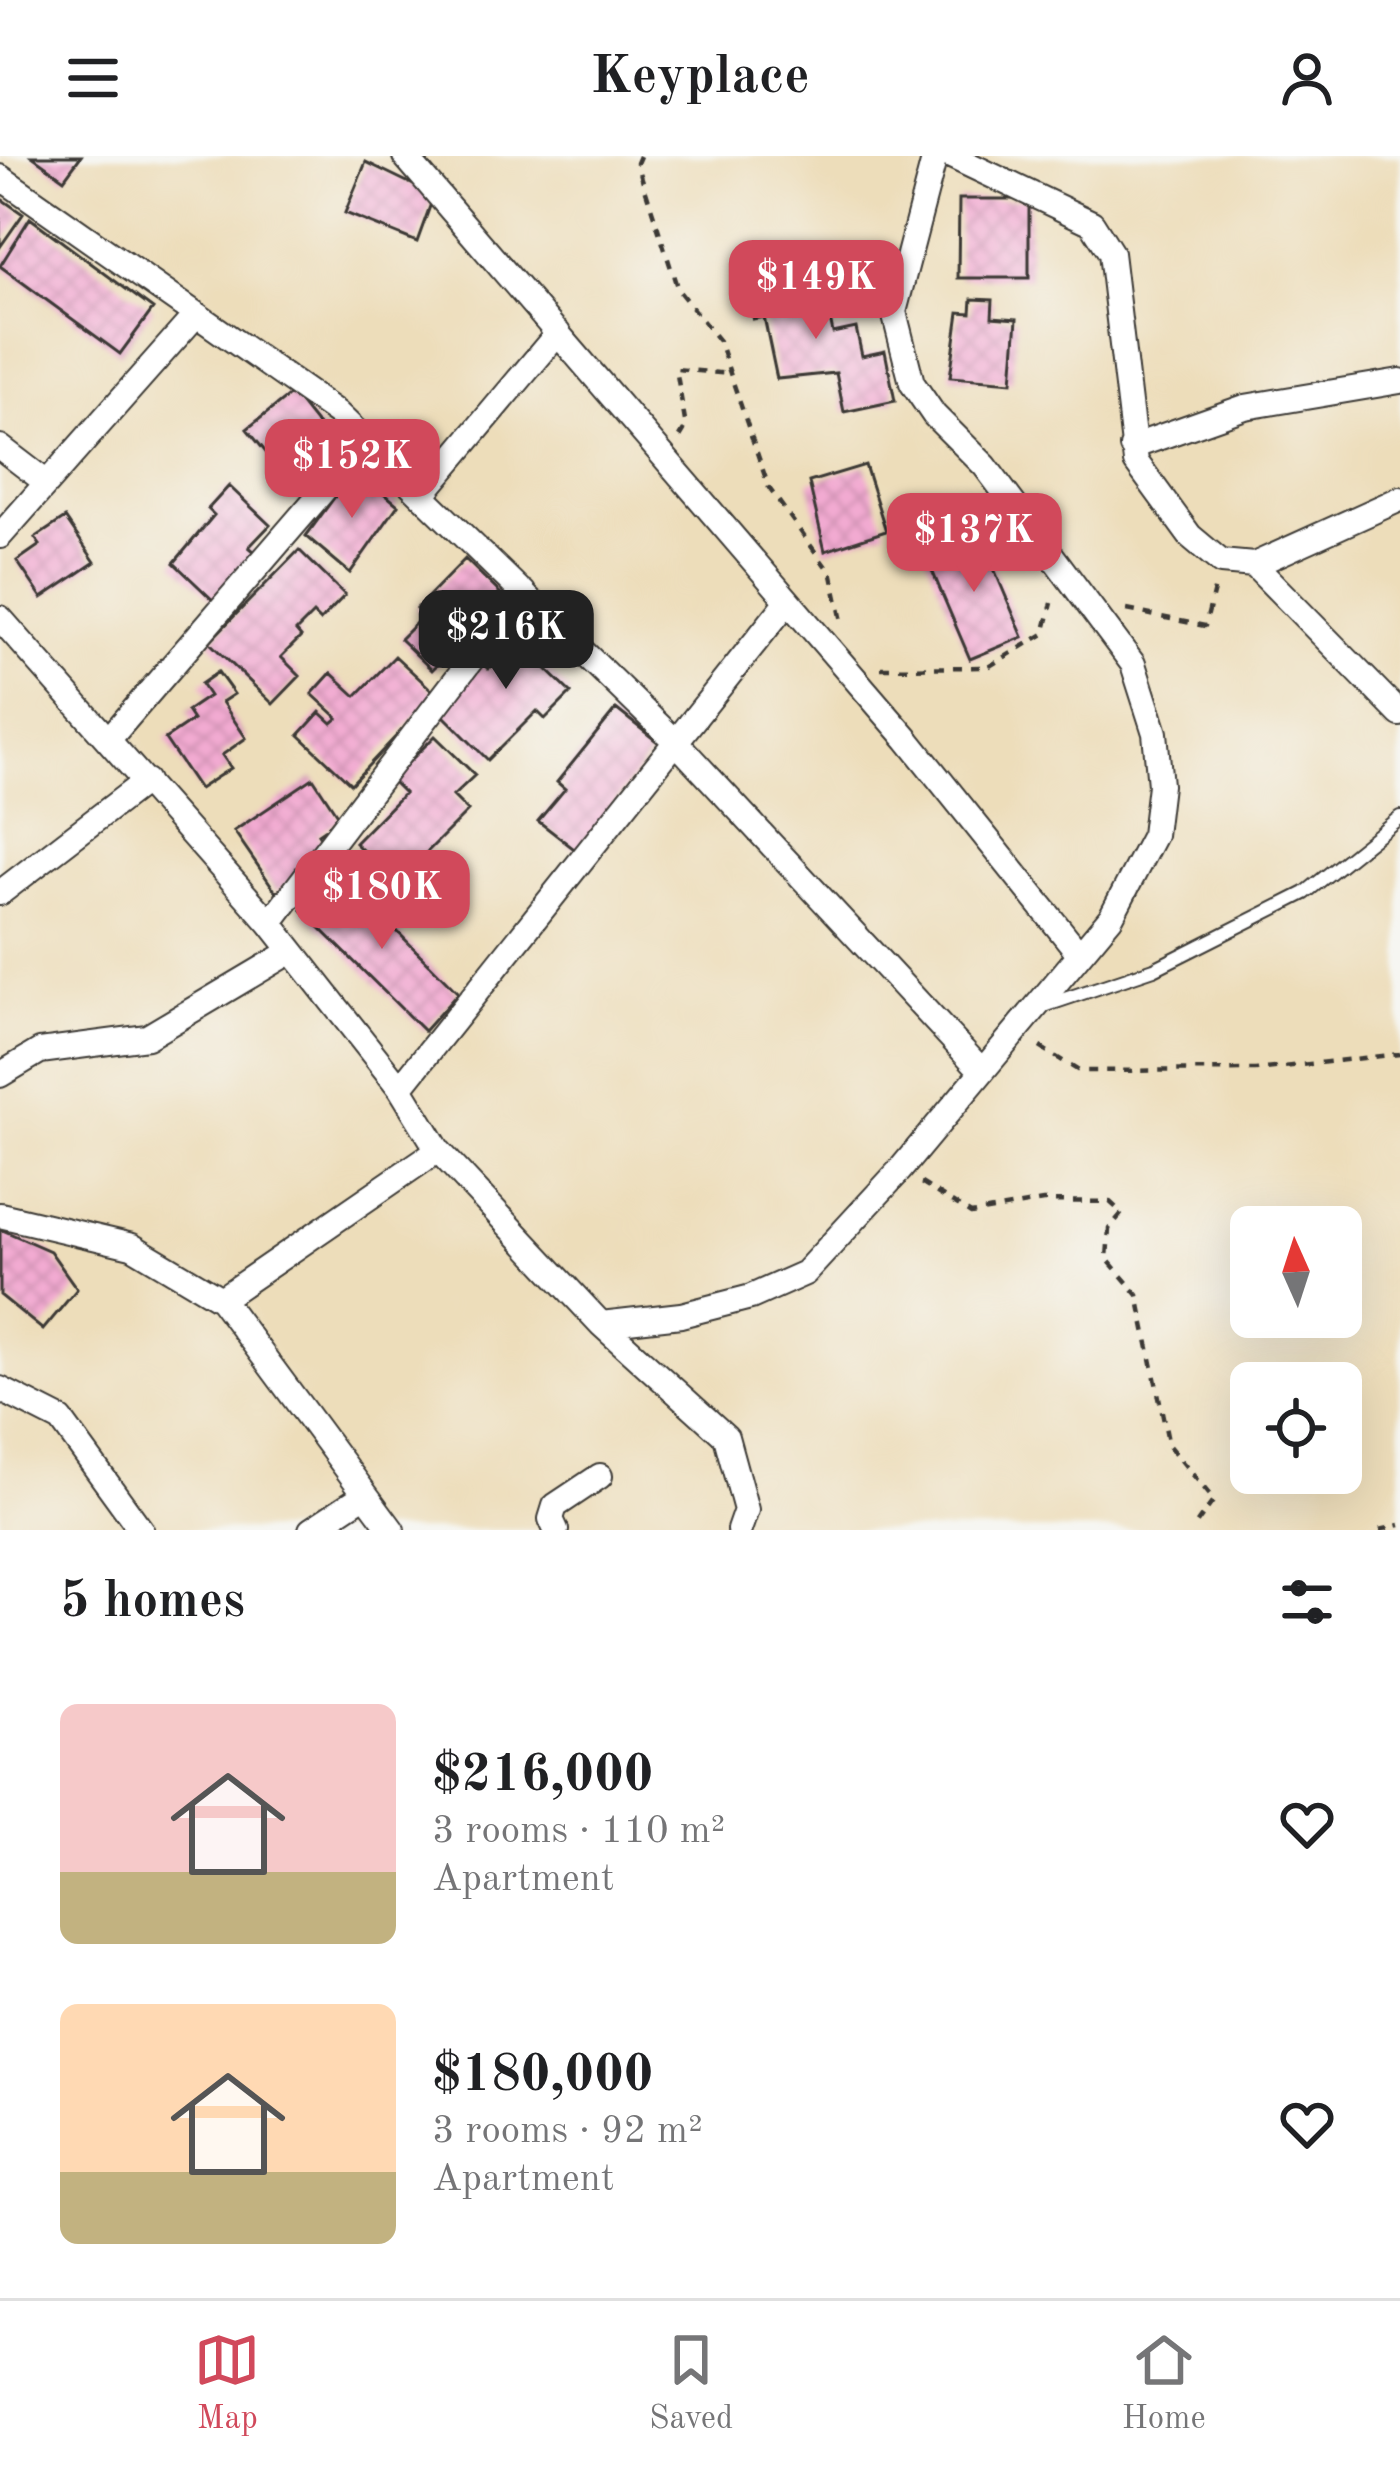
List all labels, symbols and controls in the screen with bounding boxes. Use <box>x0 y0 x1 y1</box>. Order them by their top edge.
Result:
icon: menu <box>60 45 126 111</box>
icon: person <box>1274 45 1340 111</box>
text: Keyplace <box>590 51 810 105</box>
pin: $149K <box>732 240 900 342</box>
text: $149K <box>756 259 876 298</box>
pin: $152K <box>268 419 436 521</box>
text: $152K <box>292 438 412 477</box>
pin: $137K <box>890 493 1058 595</box>
text: $137K <box>914 512 1034 551</box>
pin: $216K <box>422 590 590 692</box>
text: $216K <box>446 609 566 648</box>
pin: $180K <box>298 850 466 952</box>
text: $180K <box>322 869 442 908</box>
north arrow <box>1230 1206 1362 1338</box>
map controls <box>1230 1206 1362 1494</box>
button: locate <box>1230 1362 1362 1494</box>
icon: filters <box>1274 1569 1340 1635</box>
text: 5 homes <box>60 1577 245 1628</box>
text: $216,000 <box>432 1751 653 1802</box>
icon: home <box>156 1752 300 1896</box>
icon: heart <box>1274 1791 1340 1857</box>
text: 3 rooms · 110 m² <box>432 1812 725 1851</box>
text: Apartment <box>432 1860 615 1899</box>
text: $180,000 <box>432 2051 653 2102</box>
icon: home <box>156 2052 300 2196</box>
icon: heart <box>1274 2091 1340 2157</box>
text: 3 rooms · 92 m² <box>432 2112 703 2151</box>
text: Apartment <box>432 2160 615 2199</box>
tab: Map <box>194 2327 260 2440</box>
tab: Saved <box>649 2327 733 2440</box>
tab: Home <box>1122 2327 1206 2440</box>

